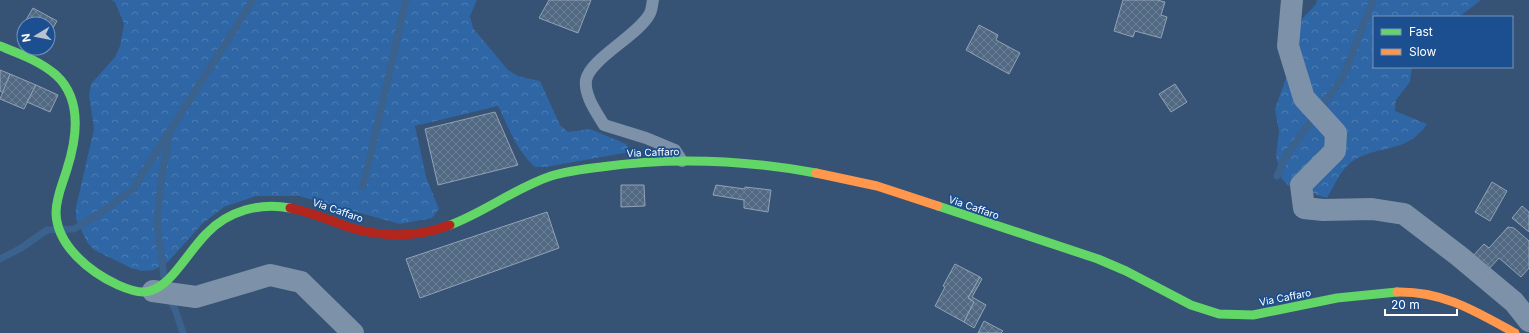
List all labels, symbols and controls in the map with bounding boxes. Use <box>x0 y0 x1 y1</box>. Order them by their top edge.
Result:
north arrow <box>16 16 56 56</box>
legend <box>1373 16 1513 68</box>
text: Fast <box>1409 24 1433 39</box>
text: N <box>19 32 34 43</box>
text: Slow <box>1409 44 1437 59</box>
street label: Via Caffaro <box>626 145 680 159</box>
street label: Via Caffaro <box>947 193 1001 221</box>
street label: Via Caffaro <box>311 196 365 224</box>
street label: Via Caffaro <box>1258 286 1312 308</box>
scale bar <box>1385 291 1457 317</box>
text: 20 m <box>1391 297 1420 312</box>

